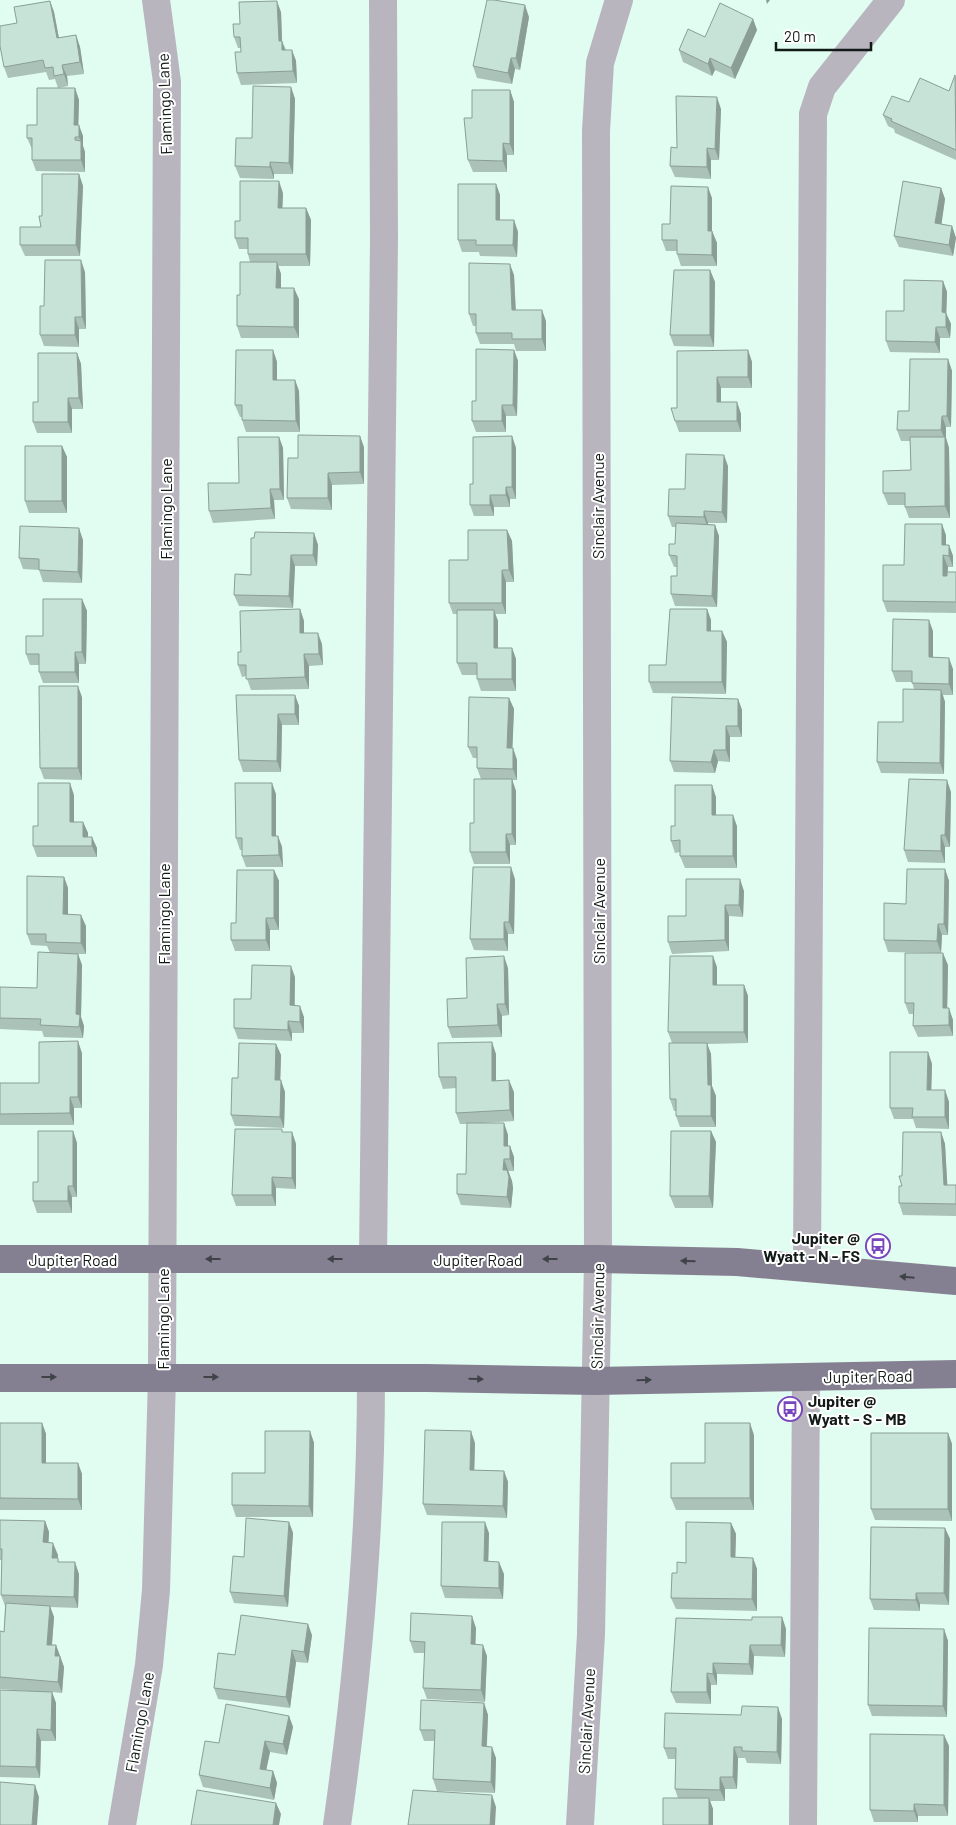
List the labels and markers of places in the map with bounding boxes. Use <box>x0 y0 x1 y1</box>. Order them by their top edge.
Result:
place label: Jupiter @ Wyatt - N - FS <box>763 1228 860 1265</box>
bus stop icon: Jupiter @ Wyatt - N - FS <box>865 1233 891 1259</box>
place label: Jupiter @ Wyatt - S - MB <box>808 1391 907 1428</box>
bus stop icon: Jupiter @ Wyatt - S - MB <box>777 1396 803 1422</box>

